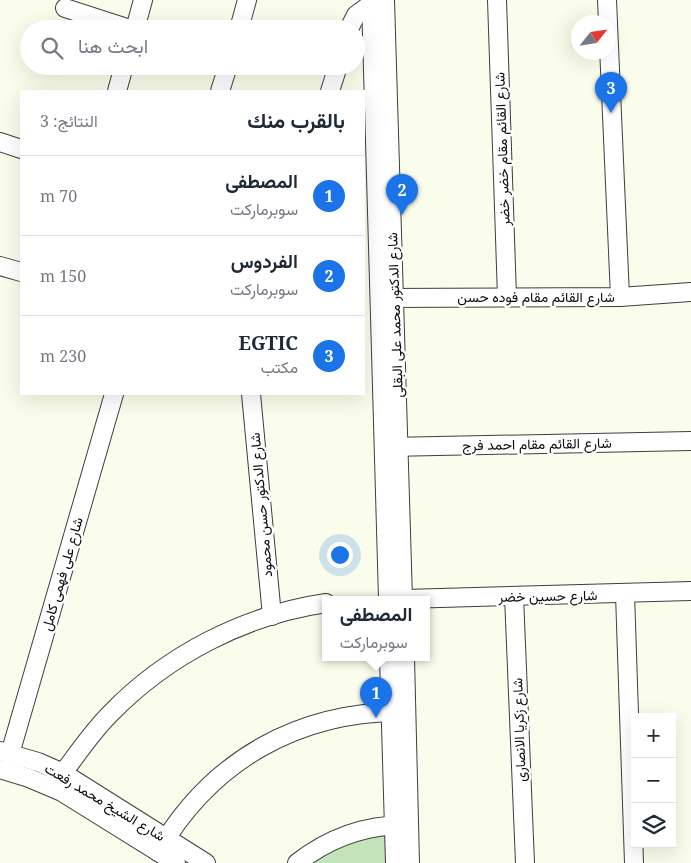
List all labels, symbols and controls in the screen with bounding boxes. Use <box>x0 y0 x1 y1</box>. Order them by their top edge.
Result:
north arrow <box>571 15 616 60</box>
search box <box>20 20 365 75</box>
text: ابحث هنا <box>78 33 148 59</box>
icon: search <box>38 34 66 62</box>
street label: شارع القائم مقام خضر خضر <box>489 72 516 227</box>
pin: 3 <box>595 72 627 113</box>
text: بالقرب منك <box>247 106 345 134</box>
text: النتائج: 3 <box>40 110 98 132</box>
text: المصطفى <box>225 168 298 194</box>
pin: 2 <box>386 174 418 215</box>
text: 70 m <box>40 185 77 207</box>
text: 1 <box>324 185 334 207</box>
text: سوبرماركت <box>230 198 298 220</box>
street label: شارع الدكتور محمد على البقلى <box>382 232 409 398</box>
text: الفردوس <box>231 248 298 274</box>
text: 150 m <box>40 265 86 287</box>
text: 2 <box>324 265 334 287</box>
text: سوبرماركت <box>230 278 298 300</box>
street label: شارع القائم مقام فوده حسن <box>457 287 615 308</box>
text: EGTIC <box>239 330 298 356</box>
text: 230 m <box>40 345 86 367</box>
text: 3 <box>324 345 334 367</box>
text: مكتب <box>261 356 298 378</box>
street label: شارع الدكتور حسن محمود <box>245 432 278 578</box>
street label: شارع القائم مقام احمد فرج <box>462 433 612 456</box>
street label: شارع على فهمى كامل <box>36 515 89 633</box>
your location <box>327 542 353 568</box>
street label: شارع حسين خضر <box>497 585 598 608</box>
popup <box>322 596 430 661</box>
text: المصطفى <box>340 601 412 627</box>
text: سوبرماركت <box>340 631 408 653</box>
pin: 1 <box>360 677 392 718</box>
street label: شارع زكريا الانصارى <box>507 678 532 782</box>
map controls <box>631 713 676 848</box>
button: + <box>631 713 676 758</box>
street label: شارع الشيخ محمد رفعت <box>40 758 169 847</box>
button: − <box>631 758 676 803</box>
button: layers <box>631 803 676 848</box>

